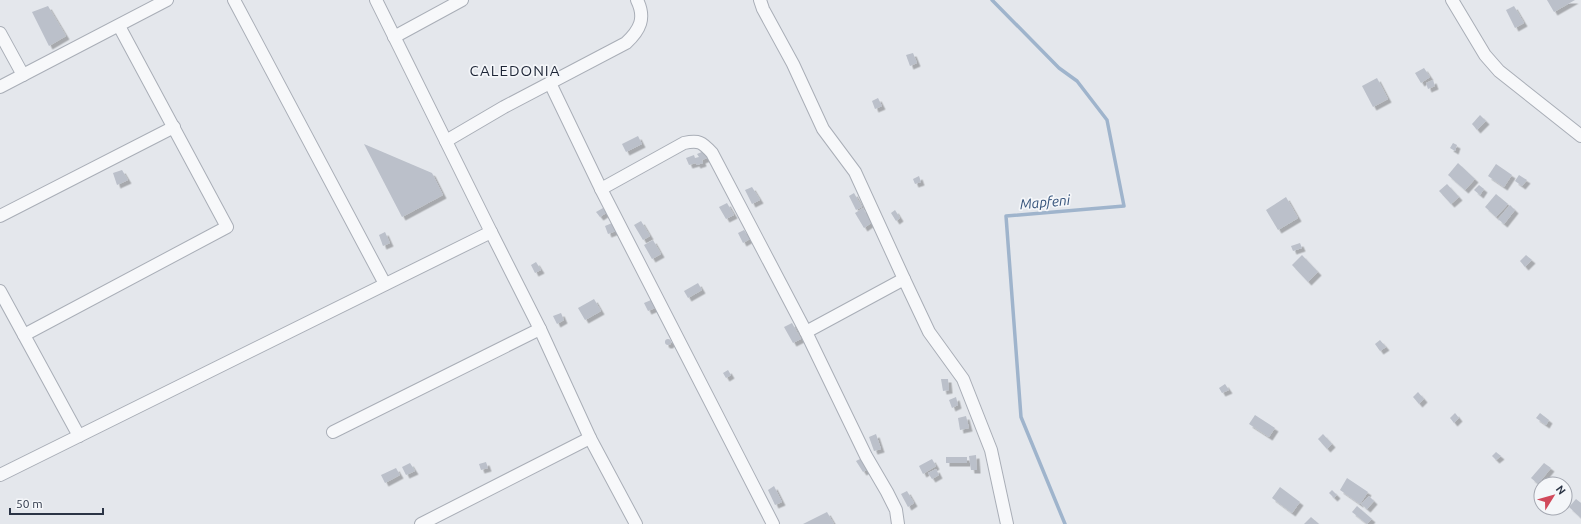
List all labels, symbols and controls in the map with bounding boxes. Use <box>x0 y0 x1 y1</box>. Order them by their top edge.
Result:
district label: CALEDONIA <box>470 62 560 79</box>
water label: Mapfeni <box>1019 192 1071 212</box>
north arrow <box>1533 476 1573 516</box>
text: N <box>1554 483 1568 497</box>
scale bar <box>10 490 103 516</box>
text: 50 m <box>16 497 43 510</box>

